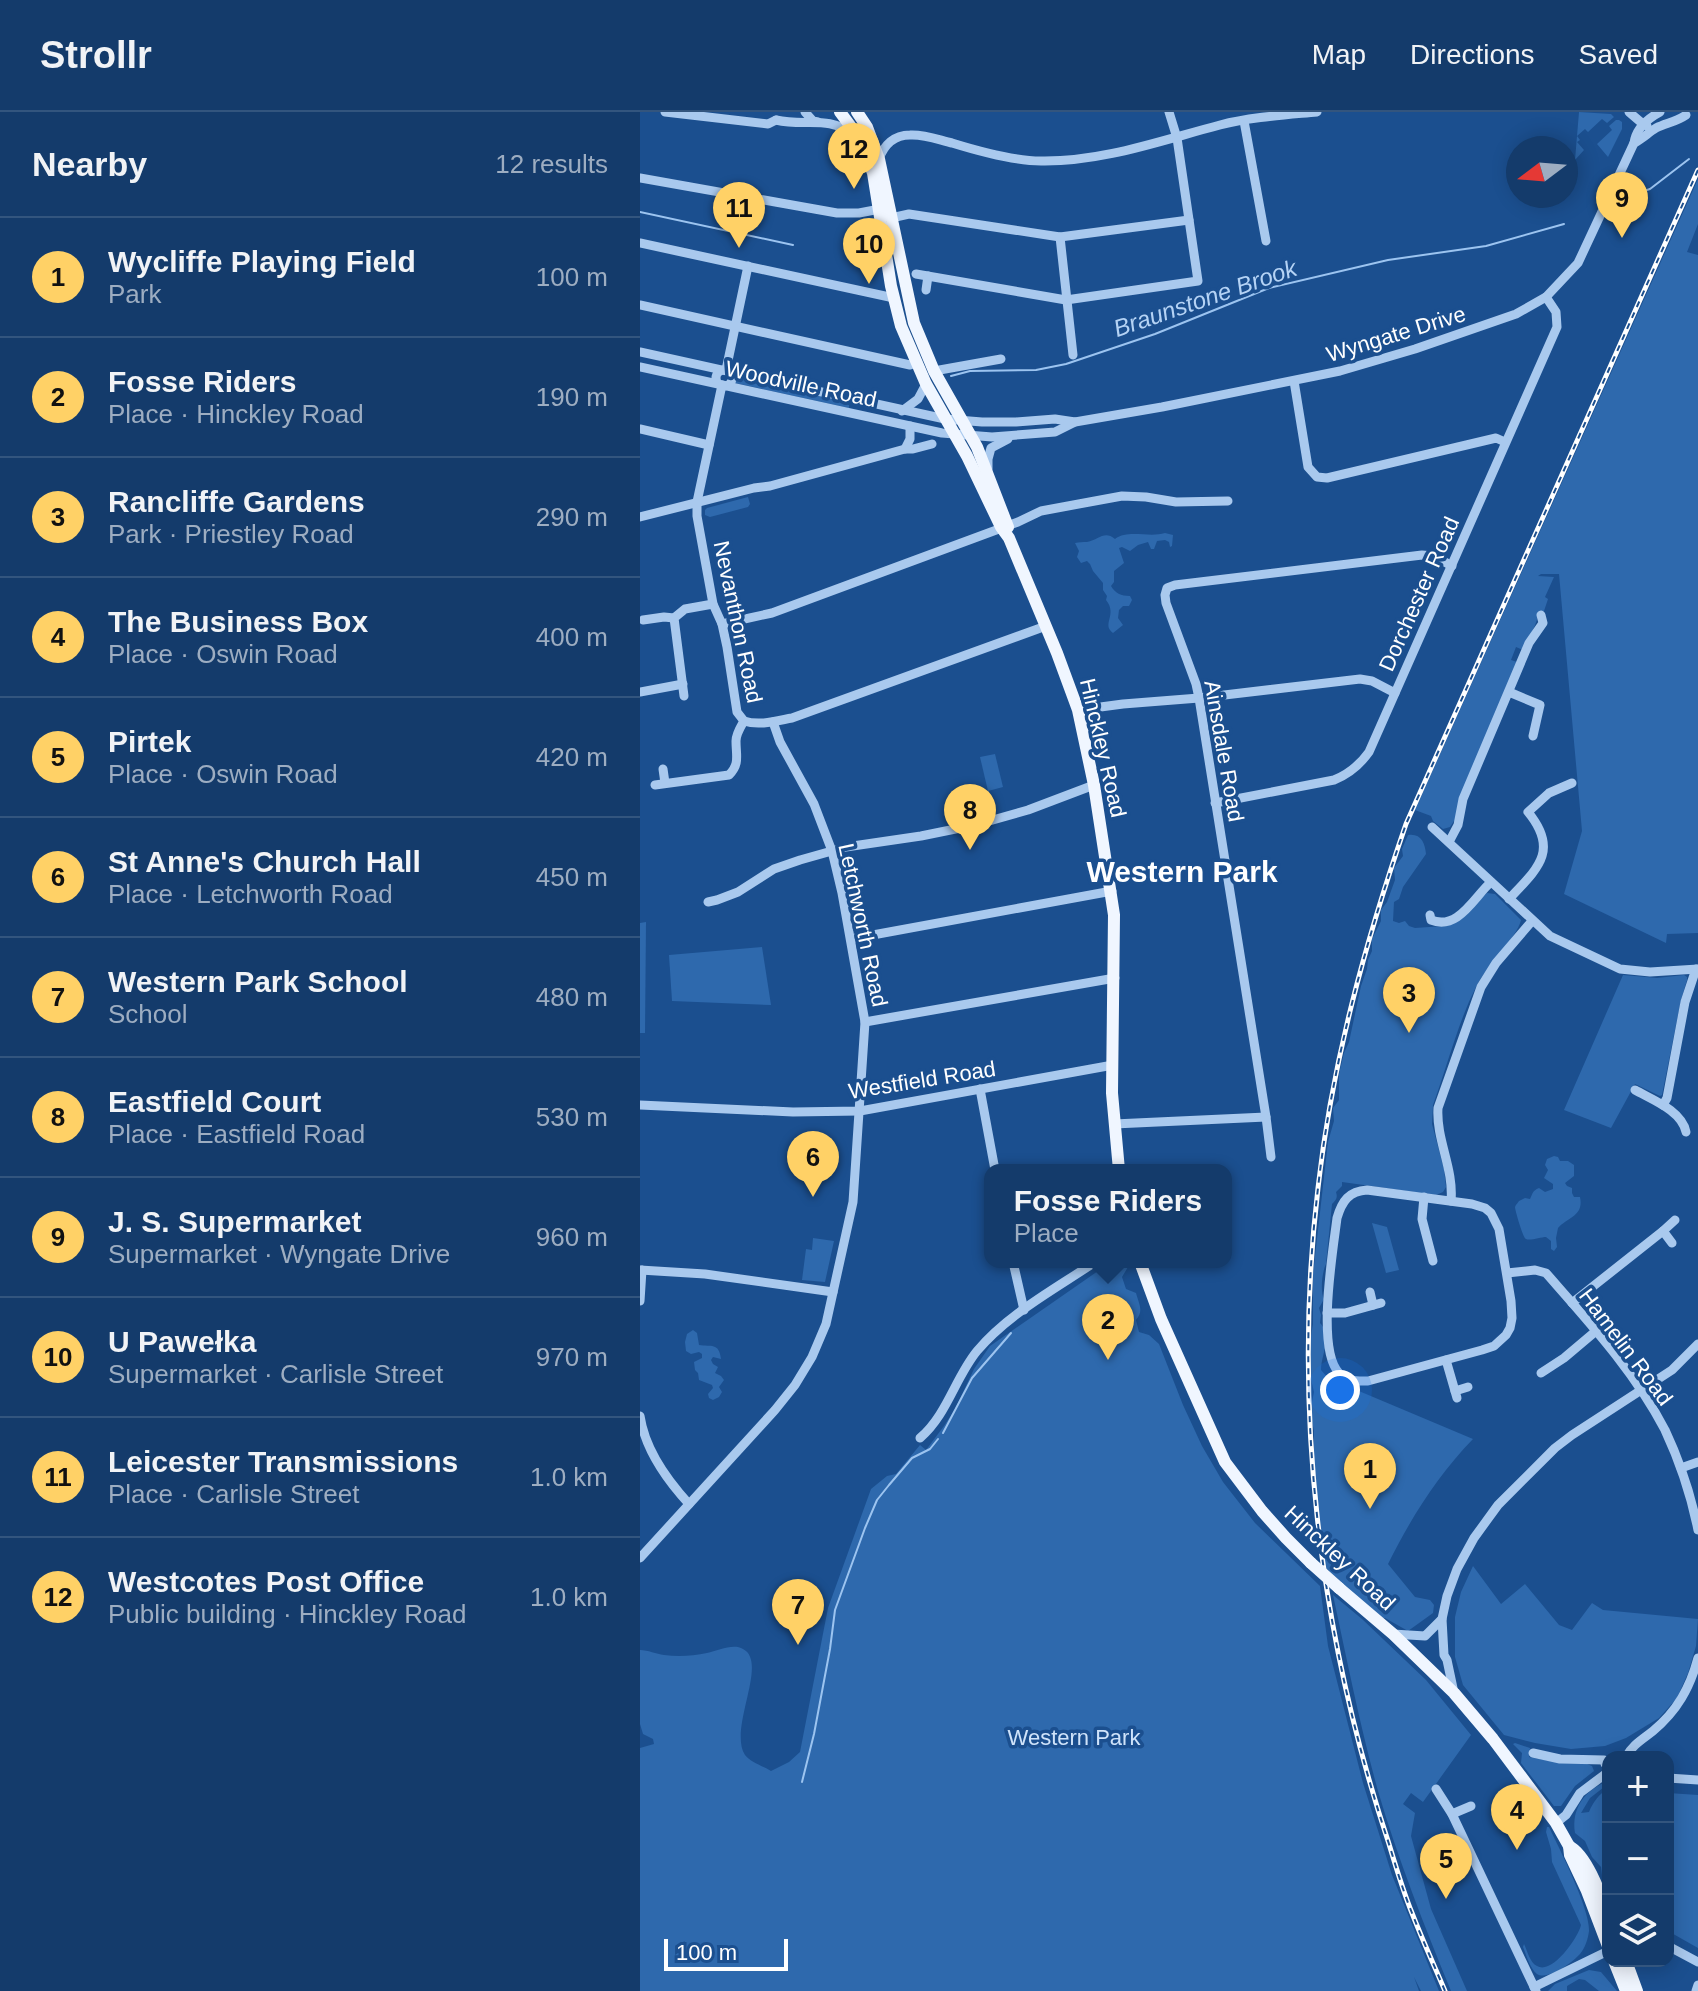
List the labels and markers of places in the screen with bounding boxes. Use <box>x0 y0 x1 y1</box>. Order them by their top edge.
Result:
pin: 12 <box>828 123 880 189</box>
pin: 9 <box>1596 172 1648 238</box>
pin: 11 <box>713 182 765 248</box>
pin: 10 <box>843 218 895 284</box>
pin: 8 <box>944 784 996 850</box>
pin: 3 <box>1383 967 1435 1033</box>
pin: 6 <box>787 1131 839 1197</box>
pin: 2 <box>1082 1294 1134 1360</box>
pin: 1 <box>1344 1443 1396 1509</box>
pin: 7 <box>772 1579 824 1645</box>
pin: 4 <box>1491 1784 1543 1850</box>
pin: 5 <box>1420 1833 1472 1899</box>

